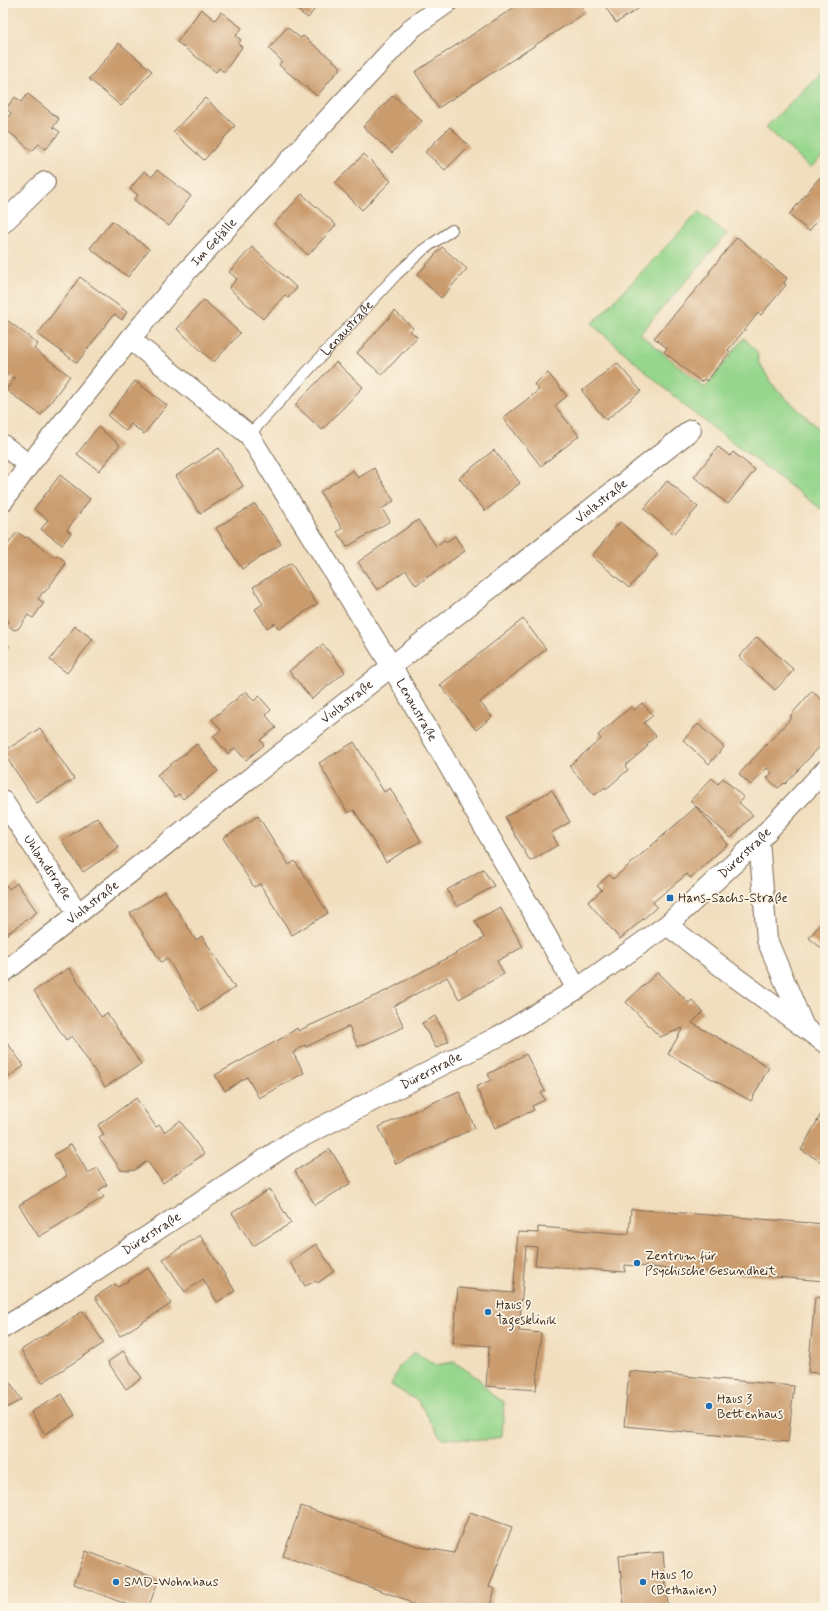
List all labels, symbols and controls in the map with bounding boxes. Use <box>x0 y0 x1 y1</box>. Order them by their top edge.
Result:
street label: Im Gefälle <box>187 214 240 270</box>
street label: Lenaustraße <box>317 297 377 360</box>
street label: Violastraße <box>571 475 631 527</box>
street label: Violastraße <box>317 676 377 728</box>
street label: Lenaustraße <box>392 676 441 744</box>
street label: Dürerstraße <box>715 824 775 882</box>
street label: Uhlandstraße <box>20 831 76 903</box>
street label: Violastraße <box>63 876 122 928</box>
place label: Hans-Sachs-Straße <box>678 890 788 907</box>
marker: Hans-Sachs-Straße <box>665 893 675 903</box>
street label: Dürerstraße <box>397 1048 465 1094</box>
street label: Dürerstraße <box>119 1208 184 1259</box>
place label: Zentrum für Psychische Gesundheit <box>645 1248 776 1280</box>
marker: Zentrum für Psychische Gesundheit <box>632 1258 642 1268</box>
place label: Haus 9 Tagesklinik <box>496 1297 557 1331</box>
marker: Haus 9 Tagesklinik <box>483 1307 493 1317</box>
place label: Haus 3 Bettenhaus <box>717 1391 783 1423</box>
marker: Haus 3 Bettenhaus <box>704 1401 714 1411</box>
place label: Haus 10 (Bethanien) <box>651 1567 717 1599</box>
place label: SMD-Wohnhaus <box>124 1574 219 1591</box>
marker: SMD-Wohnhaus <box>111 1577 121 1587</box>
marker: Haus 10 (Bethanien) <box>638 1577 648 1587</box>

